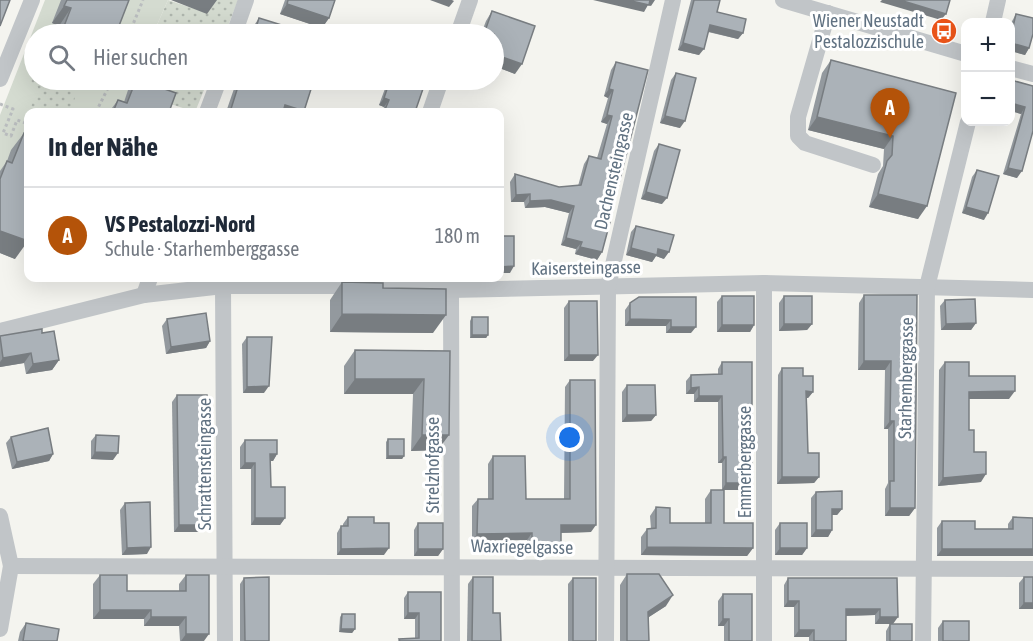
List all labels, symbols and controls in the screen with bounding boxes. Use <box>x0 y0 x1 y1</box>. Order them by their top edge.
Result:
place label: Wiener Neustadt Pestalozzischule <box>813 10 924 52</box>
bus stop icon: Wiener Neustadt Pestalozzischule <box>929 16 959 46</box>
map controls <box>961 18 1015 126</box>
button: + <box>961 18 1015 72</box>
search box <box>24 24 504 90</box>
icon: search <box>45 41 78 74</box>
text: Hier suchen <box>93 44 188 70</box>
button: − <box>961 72 1015 126</box>
pin: A <box>870 88 910 138</box>
street label: Dachensteingasse <box>590 110 637 232</box>
text: In der Nähe <box>48 132 158 162</box>
text: VS Pestalozzi-Nord <box>105 211 255 237</box>
text: A <box>63 224 72 247</box>
text: 180 m <box>435 224 480 247</box>
text: Schule · Starhemberggasse <box>105 237 299 260</box>
street label: Kaisersteingasse <box>531 256 641 279</box>
street label: Starhemberggasse <box>894 317 917 439</box>
street label: Schrattensteingasse <box>194 398 215 530</box>
street label: Emmerberggasse <box>734 406 755 518</box>
street label: Strelzhofgasse <box>422 417 443 513</box>
your location <box>555 423 584 452</box>
street label: Waxriegelgasse <box>471 535 573 558</box>

